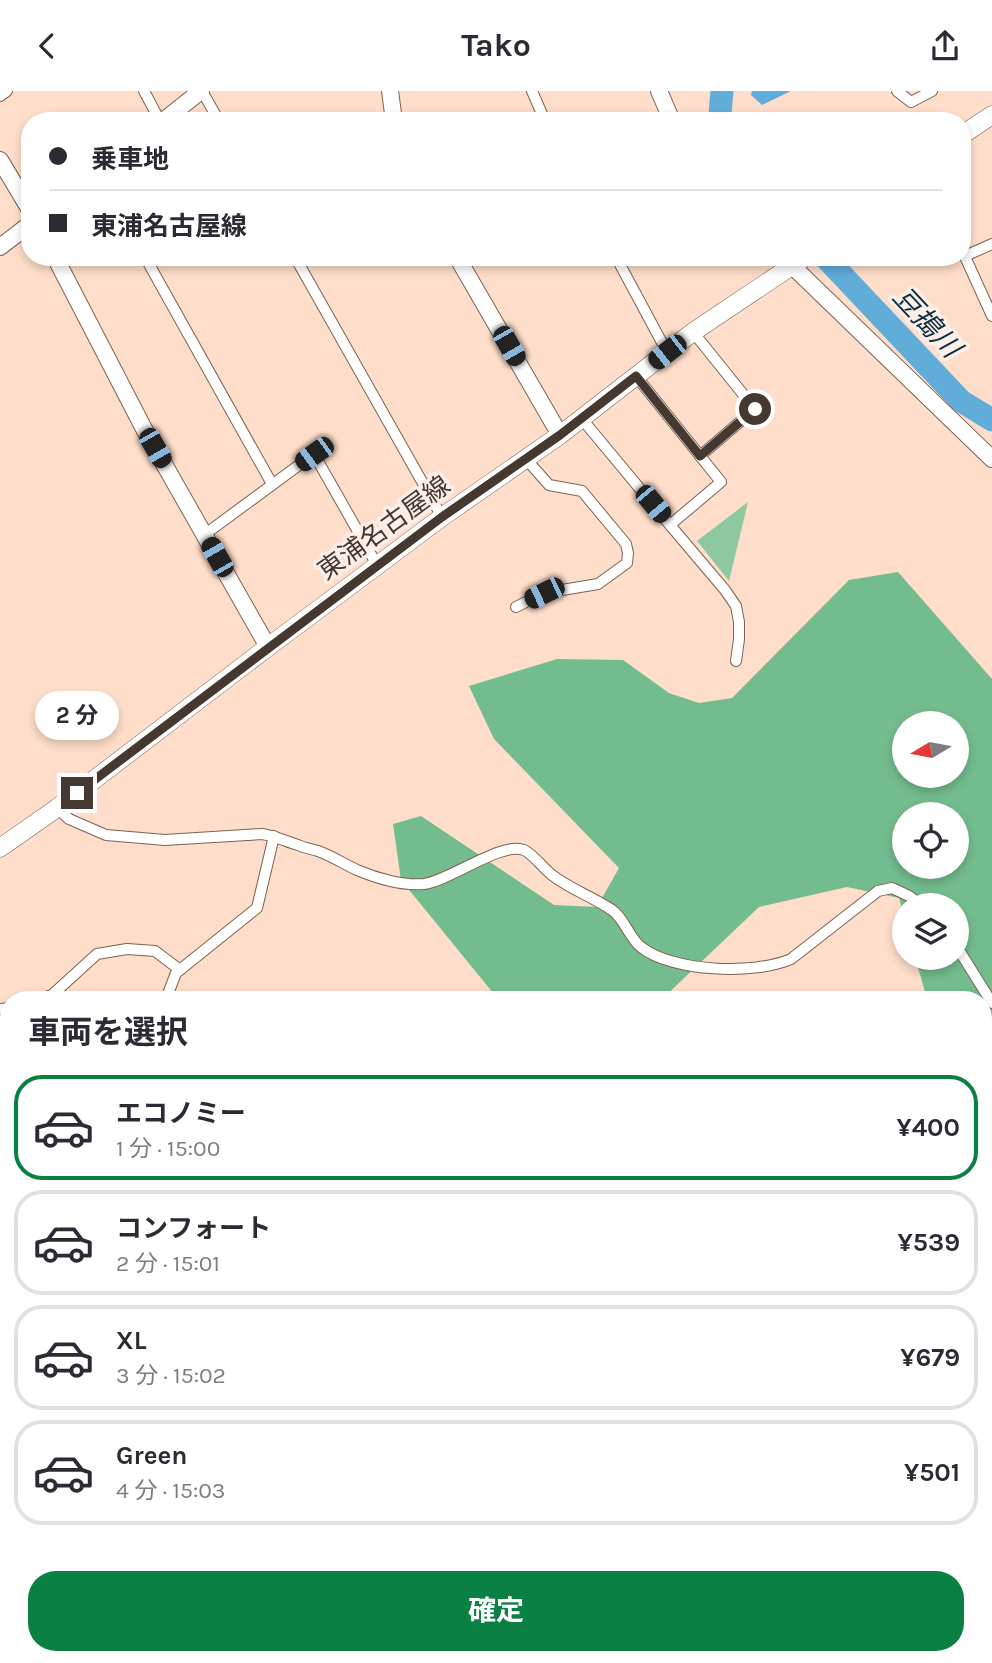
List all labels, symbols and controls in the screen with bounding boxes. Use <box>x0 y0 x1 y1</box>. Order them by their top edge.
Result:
icon: back <box>28 27 66 65</box>
text: Tako <box>461 27 531 64</box>
icon: share <box>926 27 964 65</box>
text: 乗車地 <box>91 144 169 175</box>
text: 東浦名古屋線 <box>91 211 247 242</box>
water label: 豆搗川 <box>886 280 970 366</box>
car <box>490 323 529 369</box>
car <box>644 331 691 373</box>
route start <box>739 393 771 425</box>
car <box>136 425 175 471</box>
car <box>291 433 338 475</box>
street label: 東浦名古屋線 <box>312 470 456 586</box>
car <box>632 481 675 527</box>
car <box>198 534 237 580</box>
car <box>521 574 568 612</box>
callout: 2 分 <box>35 691 119 741</box>
text: 2 分 <box>56 702 98 729</box>
north arrow <box>892 711 970 787</box>
map controls <box>892 711 969 970</box>
route end <box>61 777 93 809</box>
button: locate <box>892 802 969 879</box>
button: layers <box>892 893 969 970</box>
text: 車両を選択 <box>28 1014 188 1051</box>
icon: car <box>32 1096 95 1159</box>
text: エコノミー <box>116 1098 246 1129</box>
text: ¥400 <box>896 1112 960 1143</box>
text: 1 分 · 15:00 <box>116 1135 220 1162</box>
icon: car <box>32 1211 95 1274</box>
text: コンフォート <box>116 1213 271 1244</box>
text: ¥539 <box>898 1227 960 1258</box>
text: 2 分 · 15:01 <box>116 1250 220 1277</box>
text: XL <box>116 1325 147 1356</box>
icon: car <box>32 1326 95 1389</box>
text: ¥679 <box>900 1342 960 1373</box>
text: 3 分 · 15:02 <box>116 1362 226 1389</box>
text: Green <box>116 1440 188 1471</box>
icon: car <box>32 1441 95 1504</box>
text: ¥501 <box>904 1457 960 1488</box>
text: 4 分 · 15:03 <box>116 1477 225 1504</box>
button: 確定 <box>28 1571 964 1651</box>

